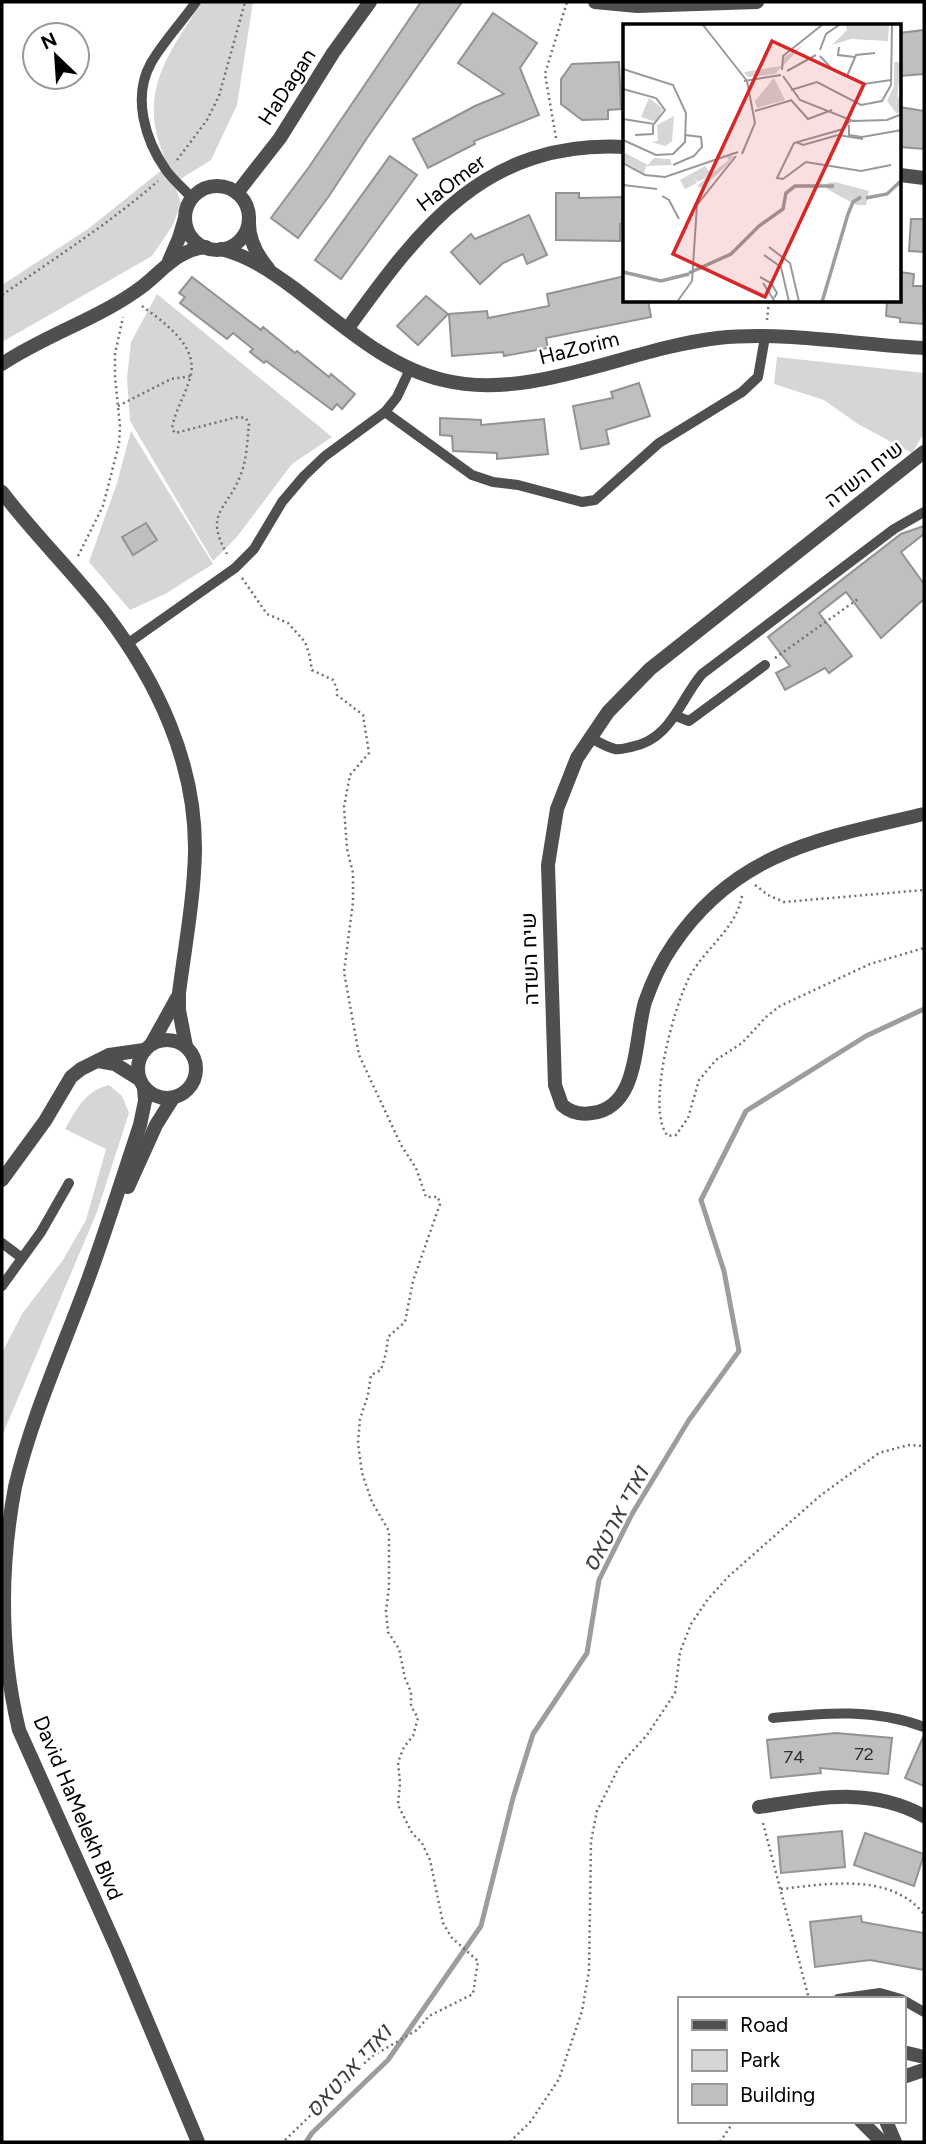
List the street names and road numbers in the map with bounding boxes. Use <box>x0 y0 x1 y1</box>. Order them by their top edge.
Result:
street label: HaDagan <box>253 44 321 130</box>
street label: HaOmer <box>412 149 490 216</box>
street label: HaZorim <box>536 325 622 370</box>
street label: שיח השדה <box>819 435 908 512</box>
street label: שיח השדה <box>515 912 544 1006</box>
street label: David HaMelekh Blvd <box>28 1712 129 1904</box>

